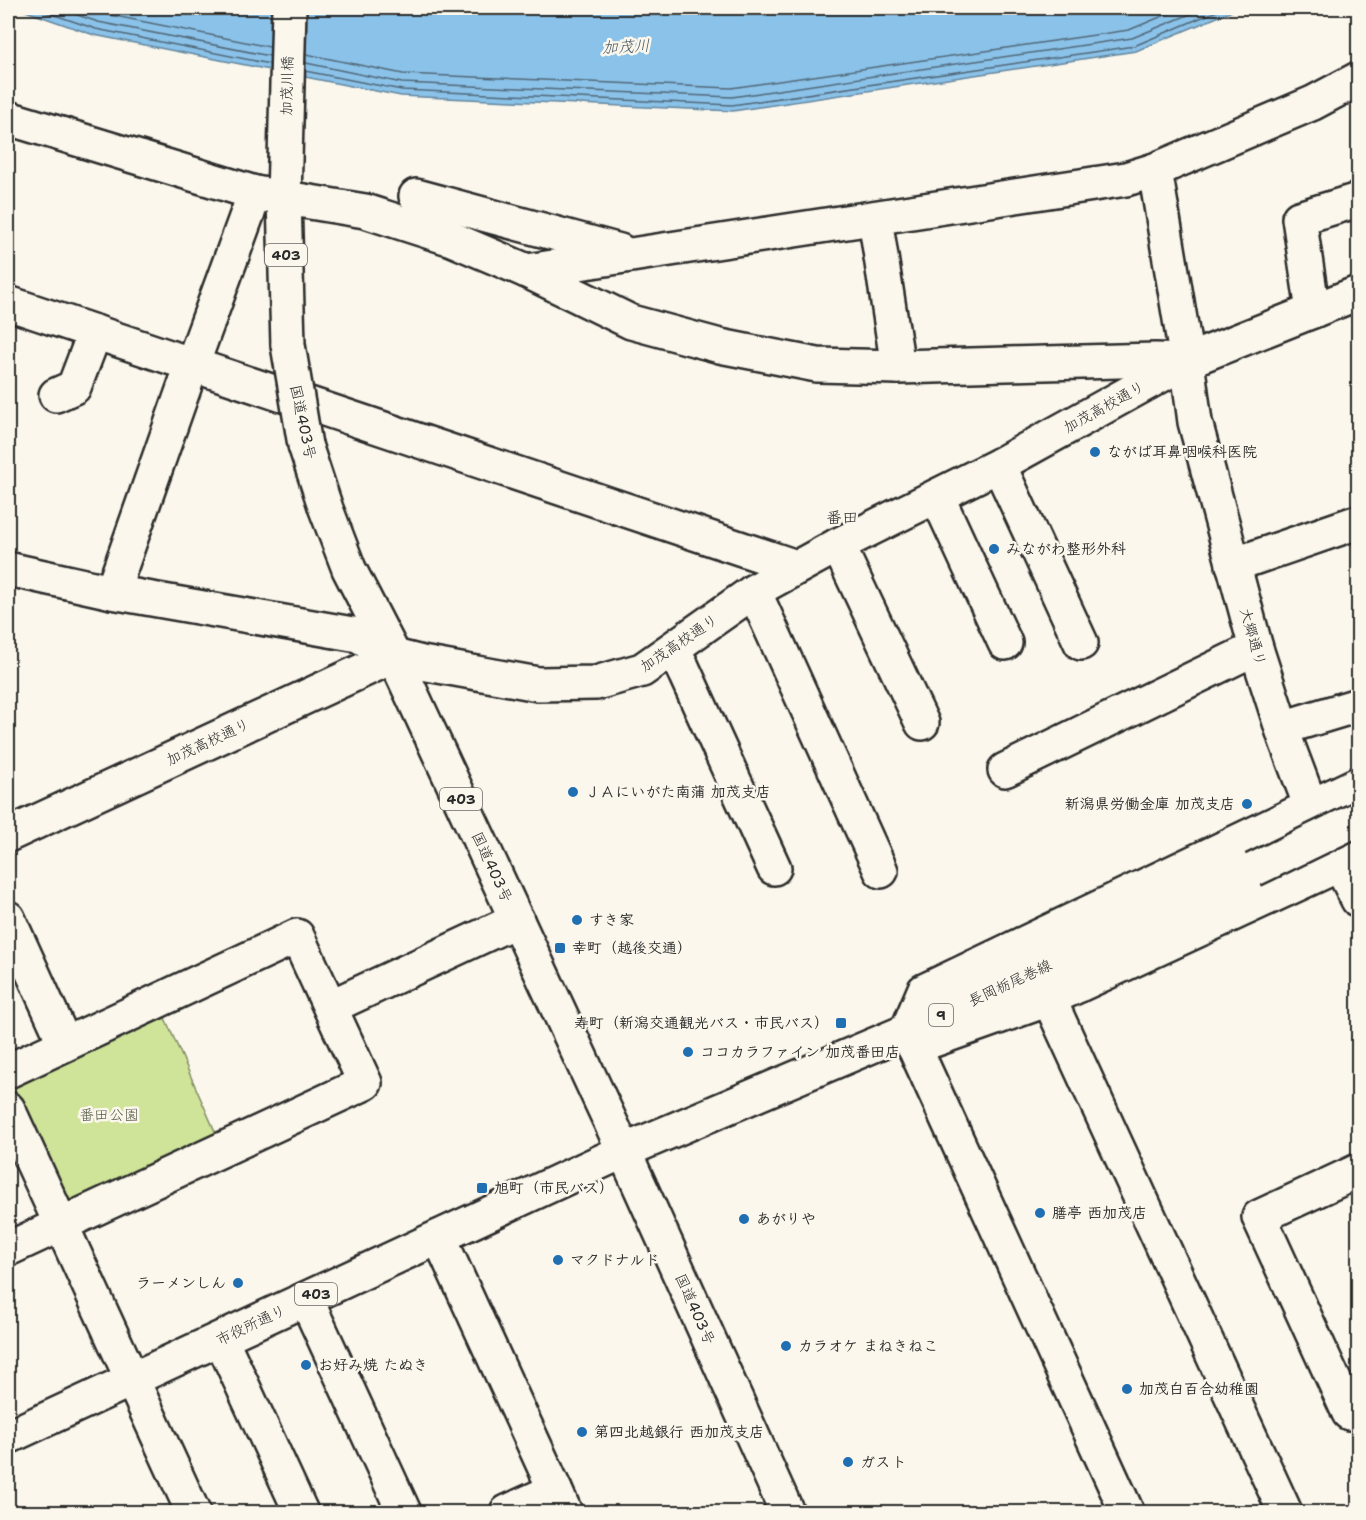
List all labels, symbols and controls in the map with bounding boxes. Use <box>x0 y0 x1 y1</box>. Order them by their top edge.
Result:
water label: 加茂川 <box>602 35 651 58</box>
street label: 加茂川橋 <box>276 56 298 116</box>
road number: 403 <box>265 244 307 266</box>
street label: 加茂高校通り <box>1060 376 1148 438</box>
street label: 国道403号 <box>285 383 321 461</box>
place label: ながば耳鼻咽喉科医院 <box>1107 442 1257 462</box>
marker: ながば耳鼻咽喉科医院 <box>1088 445 1102 459</box>
district label: 番田 <box>826 507 858 528</box>
place label: みながわ整形外科 <box>1006 539 1126 559</box>
marker: みながわ整形外科 <box>987 542 1001 556</box>
street label: 大郷通り <box>1235 605 1271 669</box>
street label: 加茂高校通り <box>636 610 722 676</box>
street label: 加茂高校通り <box>163 714 253 770</box>
place label: ＪＡにいがた南蒲 加茂支店 <box>585 782 771 802</box>
marker: ＪＡにいがた南蒲 加茂支店 <box>566 785 580 799</box>
road number: 403 <box>440 788 482 810</box>
place label: 新潟県労働金庫 加茂支店 <box>1065 794 1235 814</box>
marker: 新潟県労働金庫 加茂支店 <box>1240 797 1254 811</box>
street label: 国道403号 <box>467 828 517 906</box>
place label: すき家 <box>589 910 634 930</box>
marker: すき家 <box>570 913 584 927</box>
place label: 幸町（越後交通） <box>572 938 692 958</box>
marker: 幸町（越後交通） <box>553 941 567 955</box>
street label: 長岡栃尾巻線 <box>965 955 1055 1011</box>
road number: 9 <box>929 1004 953 1026</box>
place label: 寿町（新潟交通観光バス・市民バス） <box>574 1013 829 1033</box>
marker: 寿町（新潟交通観光バス・市民バス） <box>834 1016 848 1030</box>
place label: ココカラファイン 加茂番田店 <box>700 1042 900 1062</box>
marker: ココカラファイン 加茂番田店 <box>681 1045 695 1059</box>
park label: 番田公園 <box>79 1105 139 1125</box>
place label: 旭町（市民バス） <box>494 1178 614 1198</box>
marker: 旭町（市民バス） <box>475 1181 489 1195</box>
place label: 膳亭 西加茂店 <box>1052 1203 1147 1223</box>
marker: 膳亭 西加茂店 <box>1033 1206 1047 1220</box>
place label: あがりや <box>756 1209 816 1229</box>
marker: あがりや <box>737 1212 751 1226</box>
place label: マクドナルド <box>570 1250 659 1270</box>
marker: マクドナルド <box>551 1253 565 1267</box>
street label: 国道403号 <box>670 1270 720 1348</box>
place label: ラーメンしん <box>136 1273 226 1293</box>
marker: ラーメンしん <box>231 1276 245 1290</box>
road number: 403 <box>295 1283 337 1305</box>
street label: 市役所通り <box>213 1300 289 1350</box>
place label: カラオケ まねきねこ <box>798 1336 938 1356</box>
marker: カラオケ まねきねこ <box>779 1339 793 1353</box>
place label: お好み焼 たぬき <box>318 1355 428 1375</box>
marker: お好み焼 たぬき <box>299 1358 313 1372</box>
place label: 加茂白百合幼稚園 <box>1139 1379 1259 1399</box>
marker: 加茂白百合幼稚園 <box>1120 1382 1134 1396</box>
place label: 第四北越銀行 西加茂支店 <box>594 1422 764 1442</box>
marker: 第四北越銀行 西加茂支店 <box>575 1425 589 1439</box>
place label: ガスト <box>860 1452 907 1472</box>
marker: ガスト <box>841 1455 855 1469</box>

